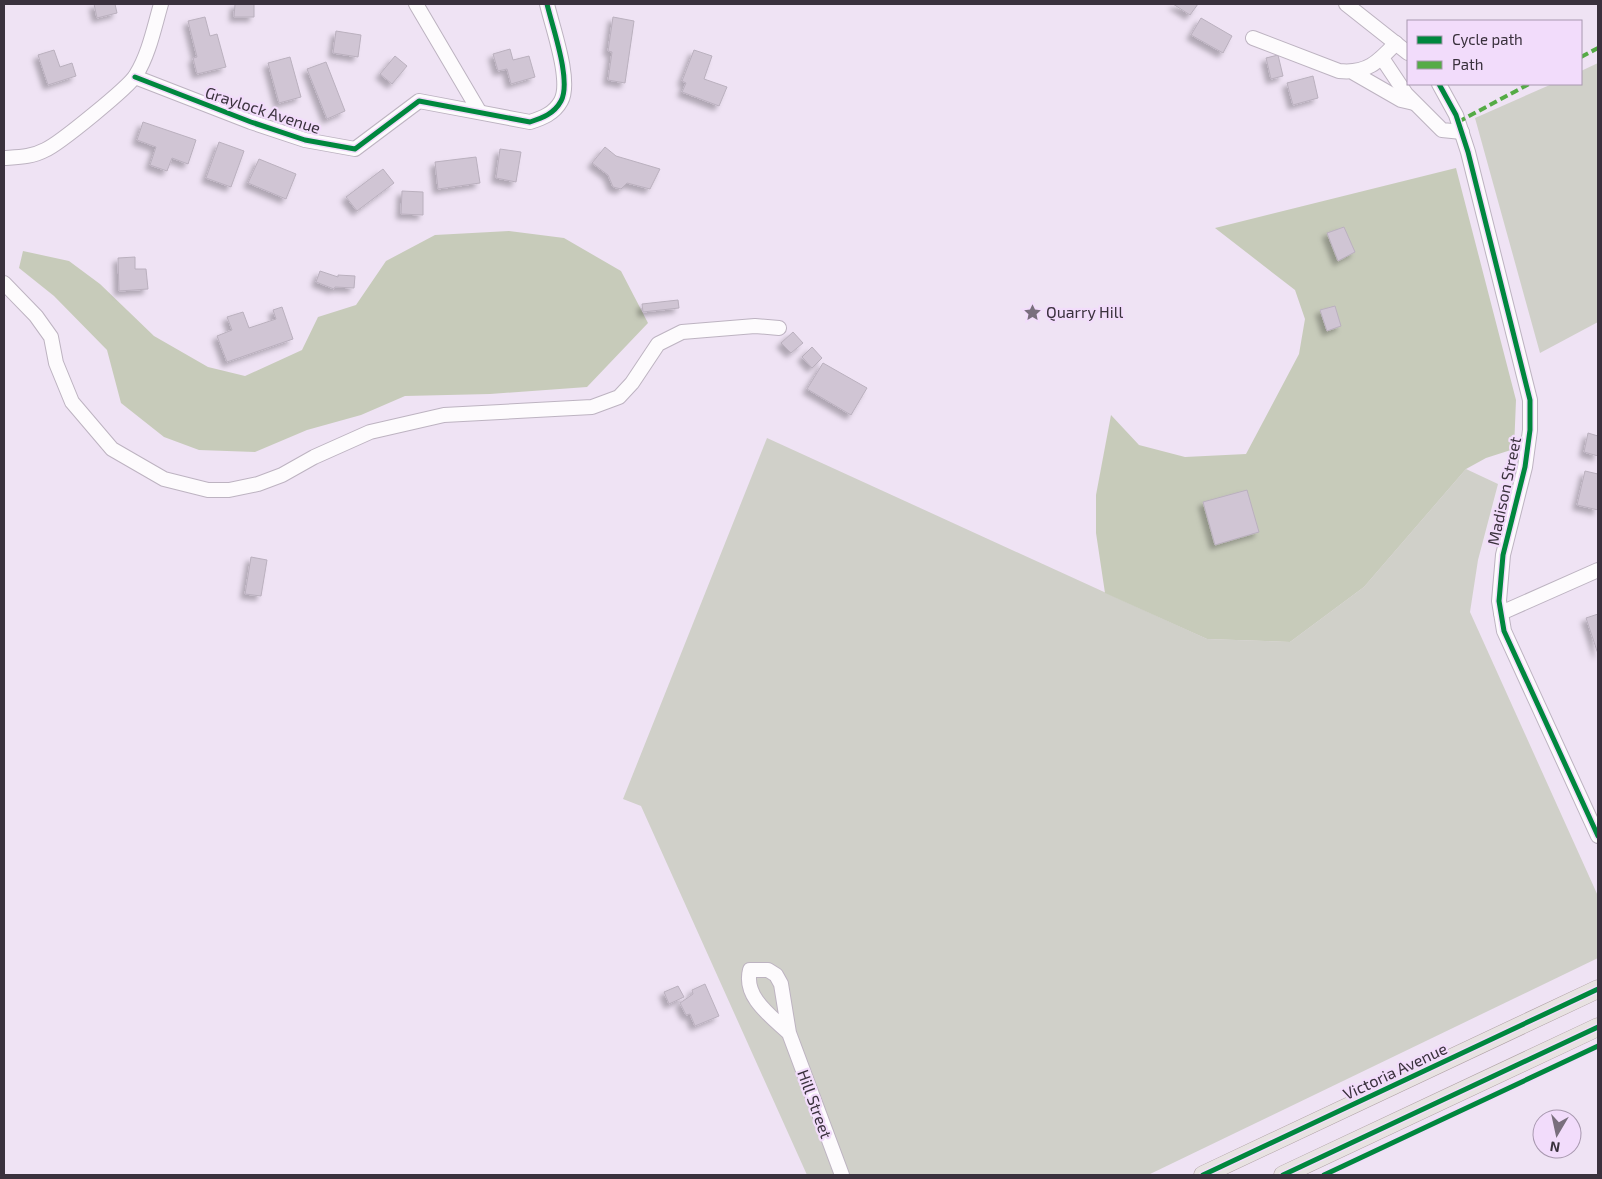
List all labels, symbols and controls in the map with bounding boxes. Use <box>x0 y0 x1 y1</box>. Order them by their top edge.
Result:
legend <box>1407 20 1582 85</box>
text: Cycle path <box>1452 30 1523 48</box>
text: Path <box>1452 55 1483 73</box>
street label: Graylock Avenue <box>203 82 323 137</box>
place icon: Quarry Hill <box>1022 302 1042 322</box>
place label: Quarry Hill <box>1046 302 1124 322</box>
street label: Madison Street <box>1483 435 1524 547</box>
street label: Victoria Avenue <box>1340 1038 1450 1103</box>
street label: Hill Street <box>794 1067 837 1141</box>
north arrow <box>1532 1109 1582 1159</box>
text: N <box>1549 1138 1561 1157</box>

